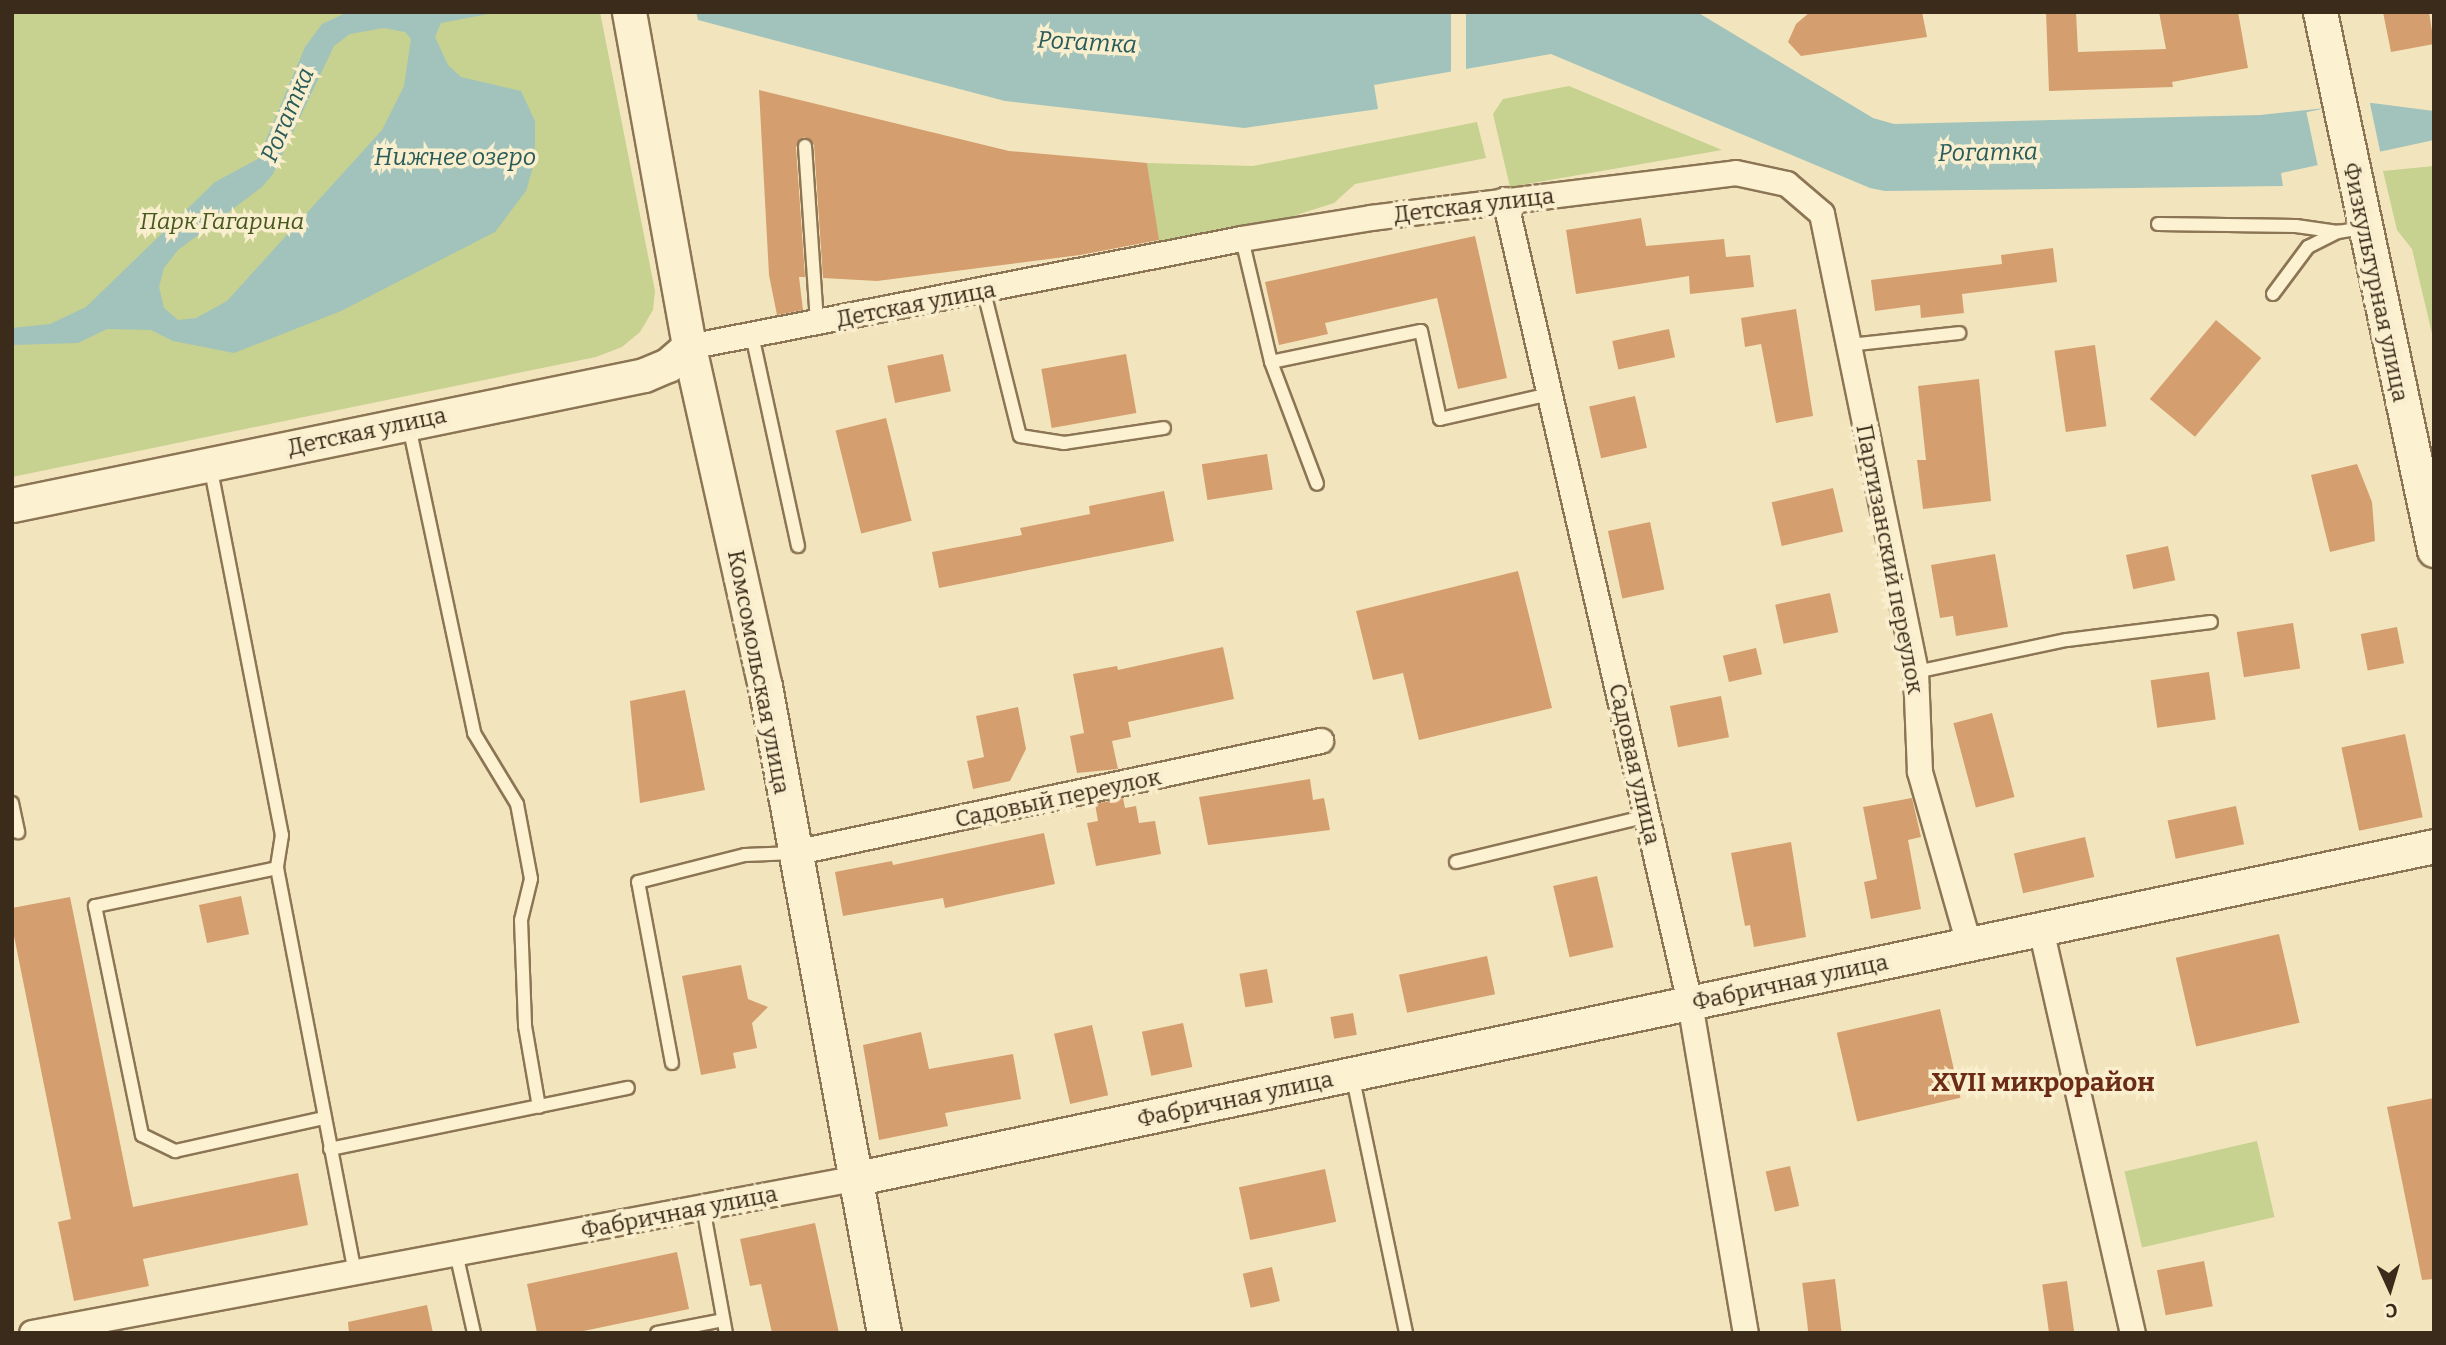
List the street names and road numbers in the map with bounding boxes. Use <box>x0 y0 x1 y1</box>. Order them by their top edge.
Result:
street label: Физкультурная улица <box>2337 160 2415 404</box>
street label: Детская улица <box>1392 181 1556 229</box>
street label: Детская улица <box>834 275 998 333</box>
street label: Детская улица <box>285 401 449 461</box>
street label: Партизанский переулок <box>1850 422 1930 696</box>
street label: Комсомольская улица <box>722 548 796 796</box>
street label: Садовая улица <box>1603 681 1667 847</box>
street label: Садовый переулок <box>953 763 1163 833</box>
street label: Фабричная улица <box>1690 948 1890 1016</box>
street label: Фабричная улица <box>1135 1065 1335 1133</box>
street label: Фабричная улица <box>578 1179 780 1245</box>

